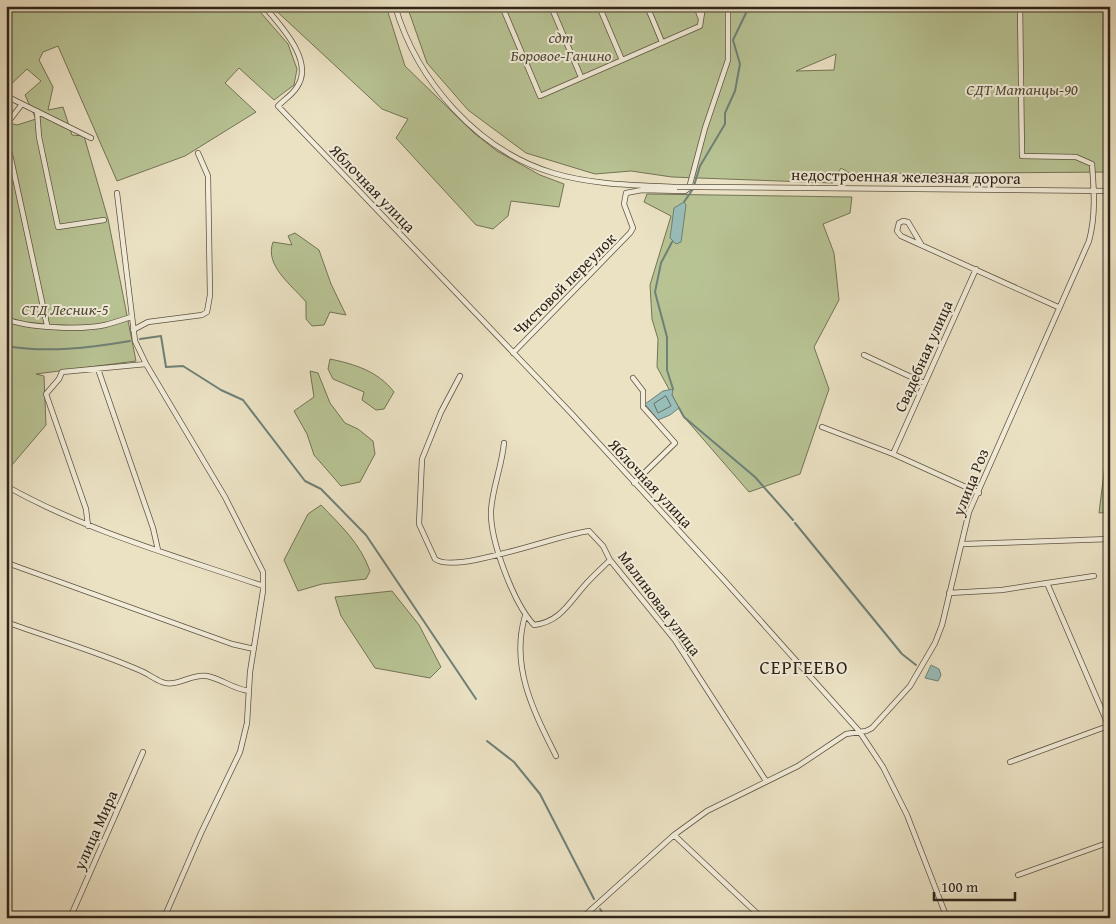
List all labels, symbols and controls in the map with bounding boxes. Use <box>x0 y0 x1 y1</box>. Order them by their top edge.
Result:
park label: сдт Боровое-Ганино <box>511 25 612 67</box>
park label: СДТ Матанцы-90 <box>966 77 1078 101</box>
street label: Яблочная улица <box>324 138 422 238</box>
street label: недостроенная железная дорога <box>791 162 1021 190</box>
street label: Чистовой переулок <box>507 226 622 341</box>
street label: Свадебная улица <box>888 296 959 416</box>
park label: СТД Лесник-5 <box>22 297 109 321</box>
street label: Яблочная улица <box>602 432 699 533</box>
street label: улица Роз <box>945 445 994 520</box>
street label: Малиновая улица <box>612 545 708 661</box>
district label: СЕРГЕЕВО <box>760 653 848 681</box>
street label: улица Мира <box>66 786 123 875</box>
scale bar <box>934 869 1015 901</box>
text: 100 m <box>941 876 979 897</box>

